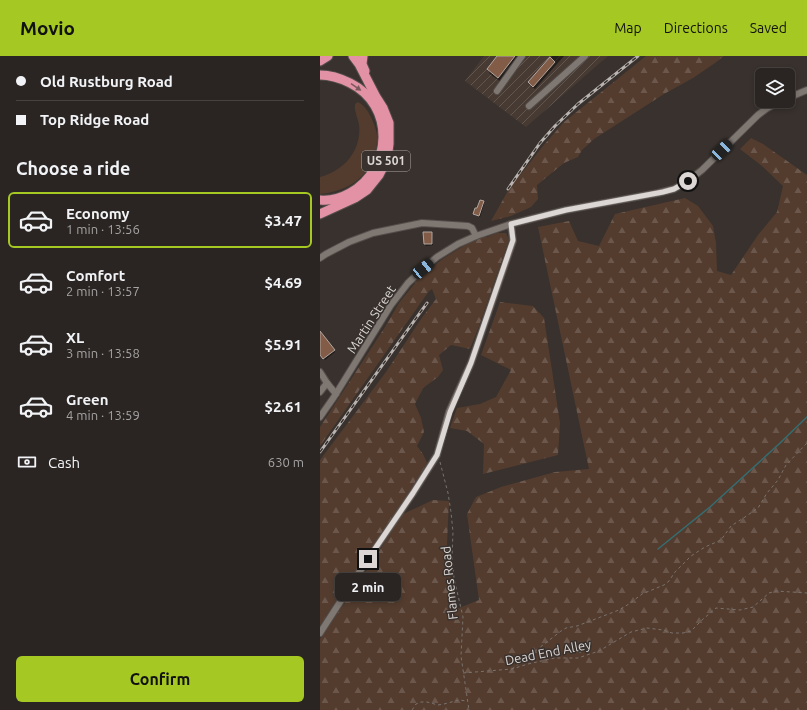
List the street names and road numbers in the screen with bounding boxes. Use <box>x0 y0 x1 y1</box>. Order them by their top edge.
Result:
road number: US 501 <box>362 151 410 171</box>
street label: Martin Street <box>344 283 398 355</box>
street label: Flames Road <box>438 546 460 620</box>
street label: Dead End Alley <box>504 637 592 667</box>

